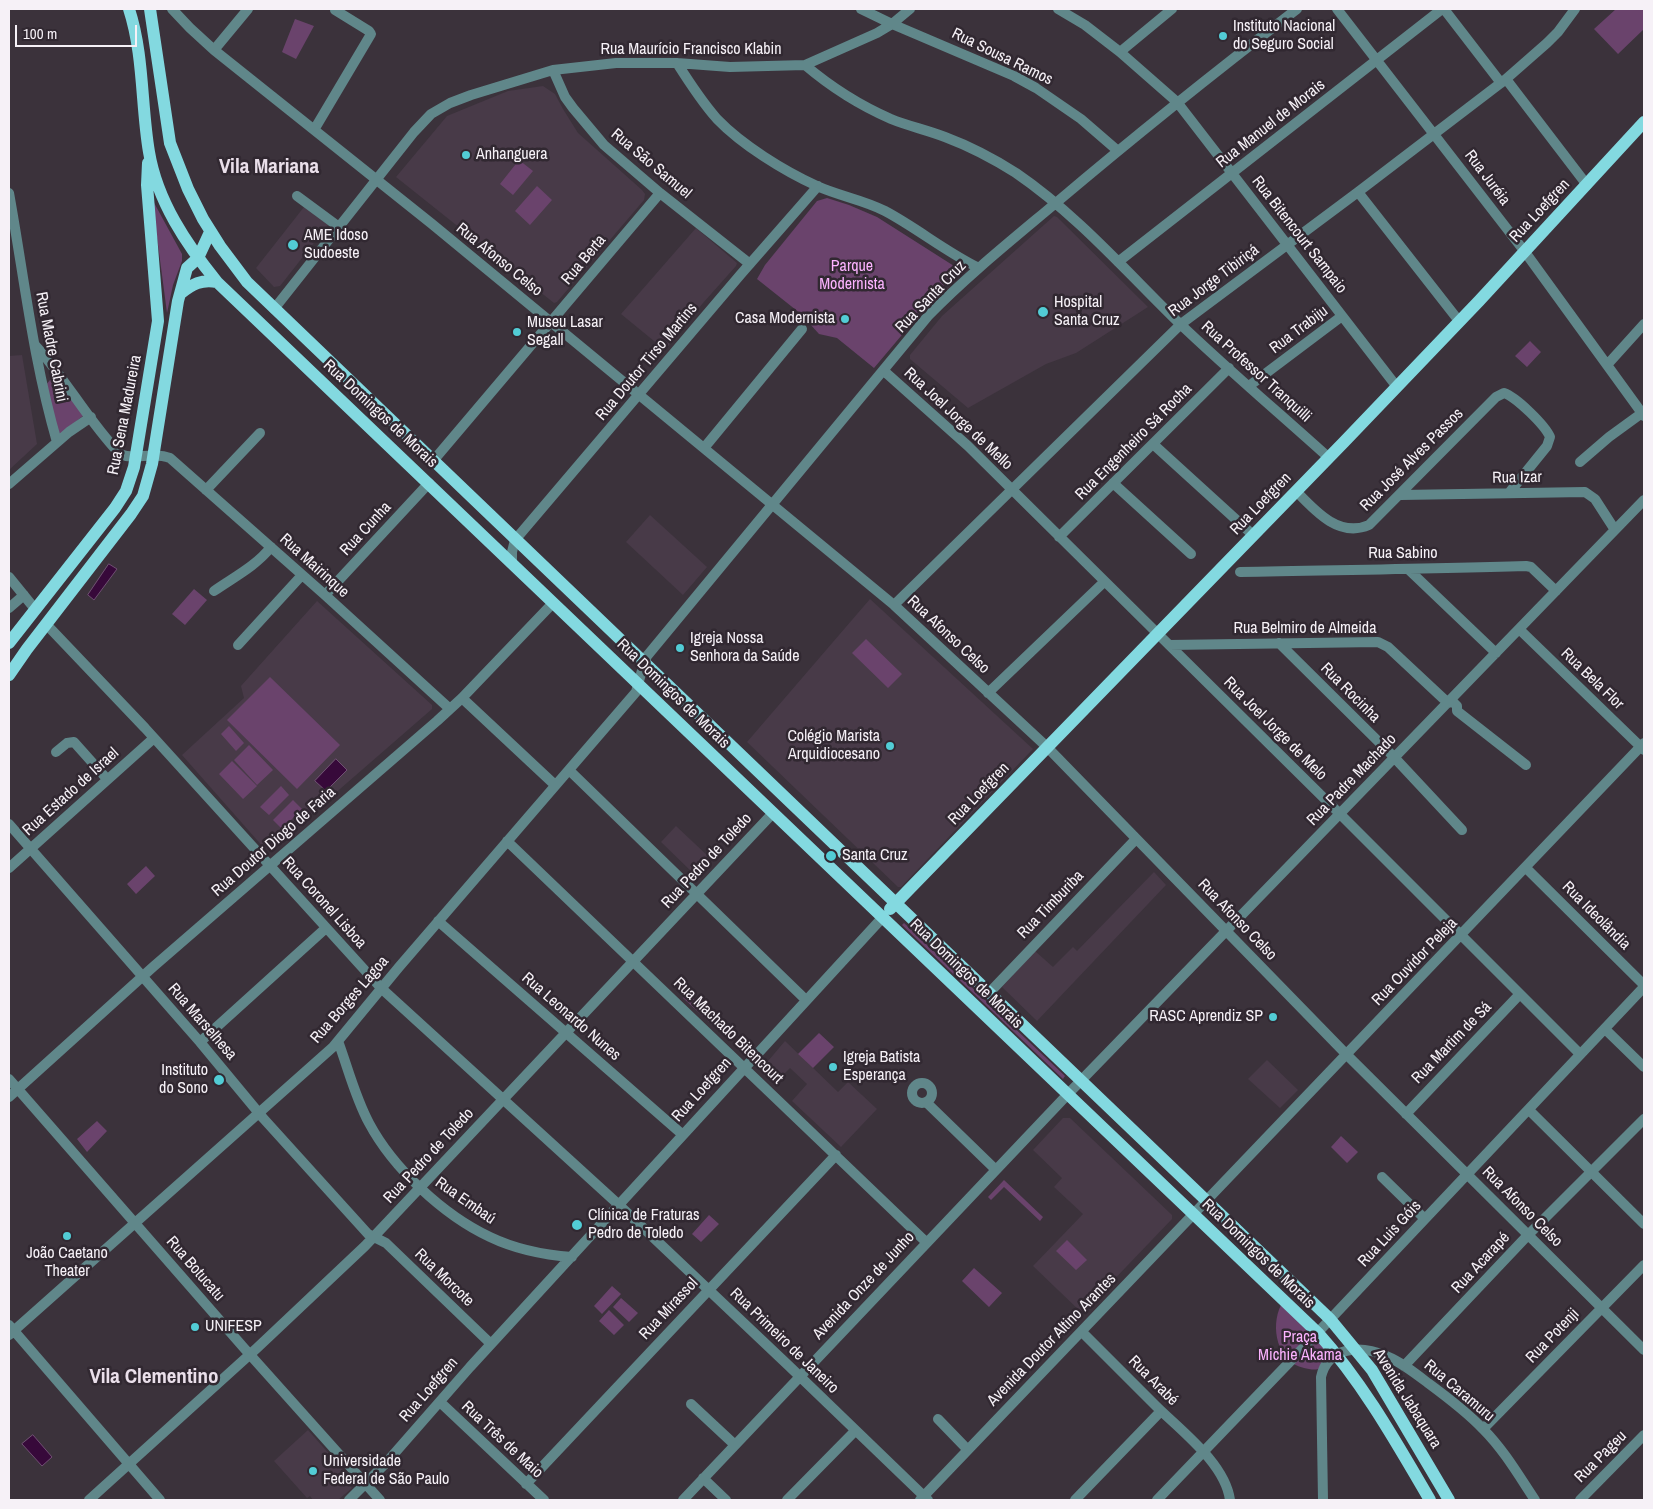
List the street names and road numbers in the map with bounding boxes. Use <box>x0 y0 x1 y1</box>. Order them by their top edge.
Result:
street label: Rua Sousa Ramos <box>948 24 1056 90</box>
street label: Rua Maurício Francisco Klabin <box>601 40 781 60</box>
street label: Rua Manuel de Morais <box>1213 76 1329 172</box>
street label: Rua São Samuel <box>607 125 695 203</box>
street label: Rua Juréia <box>1460 147 1514 209</box>
street label: Rua Bitencourt Sampaio <box>1247 172 1351 298</box>
street label: Rua Loefgren <box>1506 175 1574 247</box>
street label: Rua Afonso Celso <box>452 219 546 301</box>
street label: Rua Berta <box>558 231 610 289</box>
street label: Rua Jorge Tibiriçá <box>1165 241 1263 321</box>
street label: Rua Santa Cruz <box>892 257 970 337</box>
street label: Rua Madre Cabrini <box>31 290 71 404</box>
street label: Rua Doutor Tirso Martins <box>592 299 702 425</box>
street label: Rua Trabiju <box>1266 302 1332 358</box>
street label: Rua Professor Tranquilli <box>1197 317 1315 427</box>
street label: Rua Sena Madureira <box>104 353 146 477</box>
street label: Rua Domingos de Morais <box>319 356 441 472</box>
street label: Rua Joel Jorge de Mello <box>900 364 1016 474</box>
street label: Rua Engenheiro Sá Rocha <box>1072 380 1196 504</box>
street label: Rua José Alves Passos <box>1356 404 1468 516</box>
street label: Rua Izar <box>1492 468 1542 488</box>
street label: Rua Loefgren <box>1226 469 1296 539</box>
street label: Rua Cunha <box>336 498 396 560</box>
street label: Rua Mairinque <box>275 530 353 602</box>
street label: Rua Sabino <box>1368 544 1438 564</box>
street label: Rua Afonso Celso <box>903 592 993 678</box>
street label: Rua Belmiro de Almeida <box>1234 619 1376 639</box>
street label: Rua Domingos de Morais <box>613 635 733 753</box>
street label: Rua Bela Flor <box>1556 644 1628 714</box>
street label: Rua Rocinha <box>1316 659 1384 727</box>
street label: Rua Joel Jorge de Melo <box>1219 673 1331 785</box>
street label: Rua Padre Machado <box>1303 730 1401 830</box>
street label: Rua Estado de Israel <box>19 744 123 840</box>
street label: Rua Loefgren <box>944 759 1014 829</box>
street label: Rua Doutor Diogo de Faria <box>208 783 340 901</box>
street label: Rua Pedro de Toledo <box>658 809 756 913</box>
street label: Rua Coronel Lisboa <box>278 853 370 953</box>
street label: Rua Timburiba <box>1014 867 1088 943</box>
street label: Rua Afonso Celso <box>1193 875 1281 965</box>
street label: Rua Ideolândia <box>1558 878 1634 954</box>
street label: Rua Ouvidor Peleja <box>1368 914 1462 1010</box>
street label: Rua Domingos de Morais <box>906 915 1026 1033</box>
street label: Rua Borges Lagoa <box>307 952 393 1048</box>
street label: Rua Leonardo Nunes <box>518 969 624 1065</box>
street label: Rua Machado Bitencourt <box>669 974 787 1088</box>
street label: Rua Marselhesa <box>163 980 241 1064</box>
street label: Rua Martim de Sá <box>1408 998 1496 1088</box>
street label: Rua Loefgren <box>668 1054 736 1126</box>
street label: Rua Pedro de Toledo <box>380 1104 478 1208</box>
street label: Rua Afonso Celso <box>1478 1163 1566 1251</box>
street label: Rua Embaú <box>431 1173 499 1229</box>
street label: Rua Domingos de Morais <box>1198 1195 1318 1313</box>
street label: Rua Luis Góis <box>1354 1197 1426 1271</box>
street label: Avenida Onze de Junho <box>809 1228 919 1344</box>
street label: Rua Acarapé <box>1448 1228 1514 1298</box>
street label: Rua Botucatu <box>162 1233 228 1305</box>
street label: Rua Morcote <box>410 1245 478 1311</box>
street label: Avenida Doutor Altino Arantes <box>984 1270 1120 1410</box>
street label: Rua Mirassol <box>636 1274 702 1344</box>
street label: Rua Primeiro de Janeiro <box>726 1284 842 1398</box>
street label: Rua Potenji <box>1522 1305 1584 1367</box>
street label: Avenida Jabaquara <box>1369 1346 1445 1452</box>
street label: Rua Arabé <box>1124 1352 1182 1410</box>
street label: Rua Loefgren <box>396 1354 462 1426</box>
street label: Rua Caramuru <box>1420 1356 1498 1426</box>
street label: Rua Três de Maio <box>457 1397 547 1483</box>
street label: Rua Pageu <box>1571 1427 1631 1487</box>

